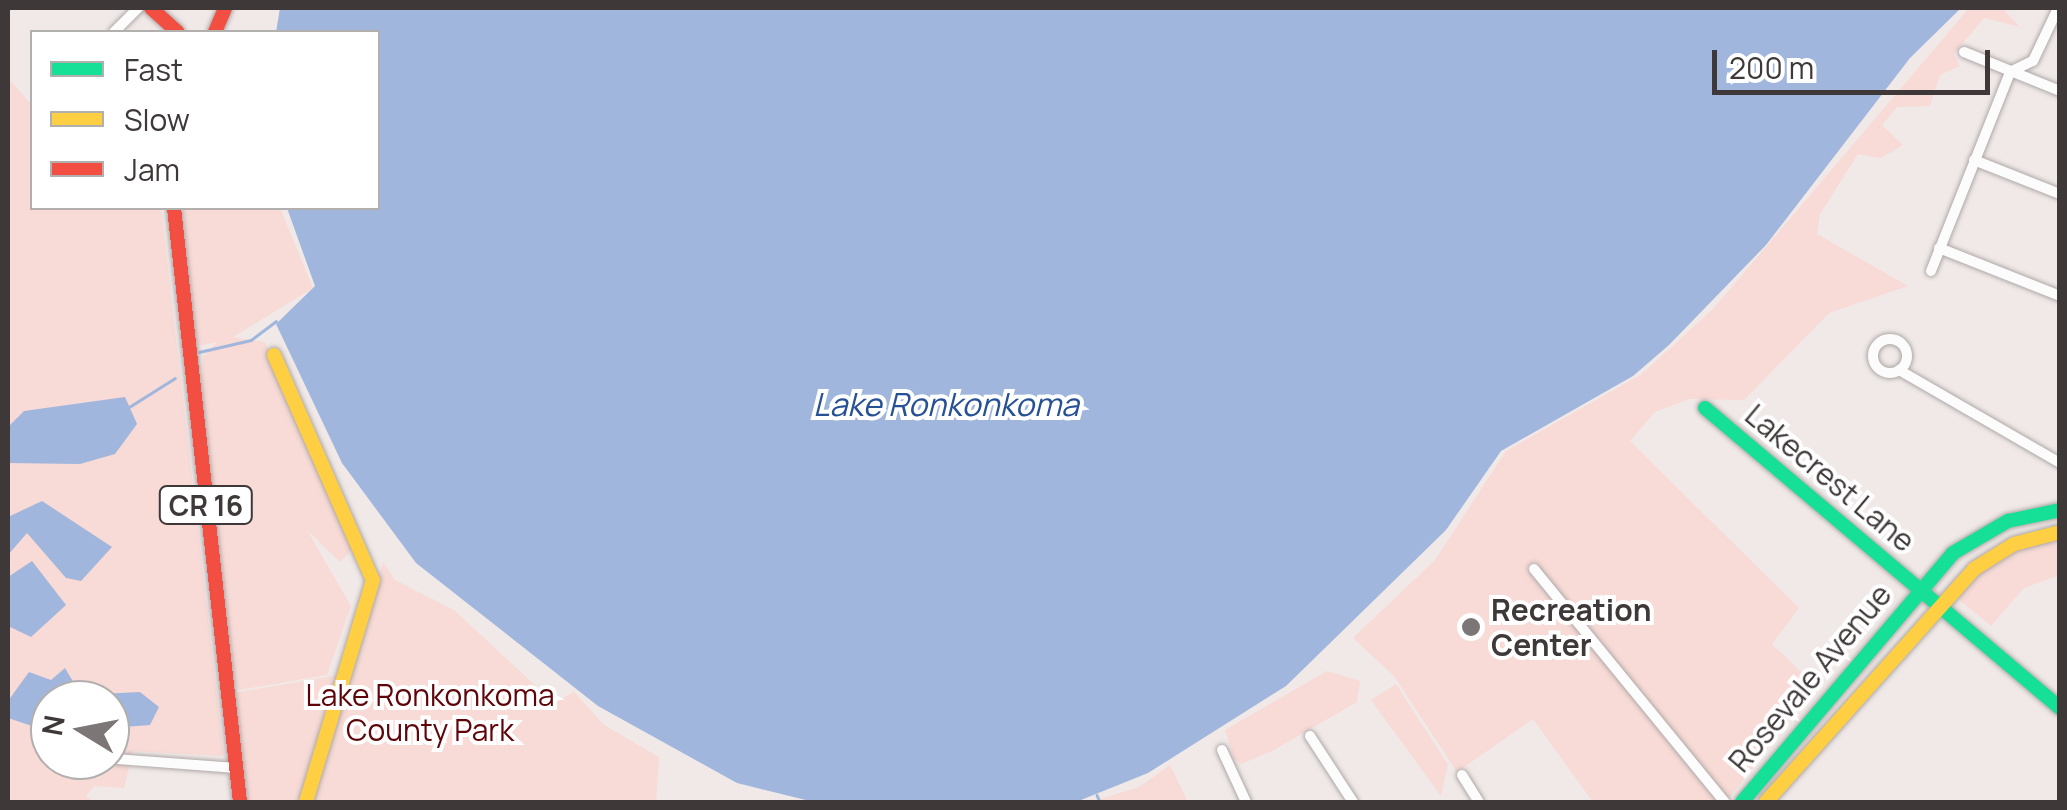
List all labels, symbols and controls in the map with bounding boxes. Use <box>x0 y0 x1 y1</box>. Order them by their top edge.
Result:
legend <box>30 30 380 210</box>
scale bar <box>1717 30 1994 92</box>
text: 200 m <box>1729 47 1814 88</box>
text: Fast <box>124 49 183 90</box>
text: Slow <box>124 99 190 140</box>
text: Jam <box>124 149 180 190</box>
water label: Lake Ronkonkoma <box>813 385 1079 423</box>
street label: Lakecrest Lane <box>1738 397 1922 559</box>
road number: CR 16 <box>158 482 254 528</box>
street label: Rosevale Avenue <box>1721 577 1899 779</box>
place label: Recreation Center <box>1491 592 1652 662</box>
marker: Recreation Center <box>1460 616 1482 638</box>
park label: Lake Ronkonkoma County Park <box>305 677 555 748</box>
north arrow <box>30 680 130 780</box>
text: N <box>32 712 73 738</box>

